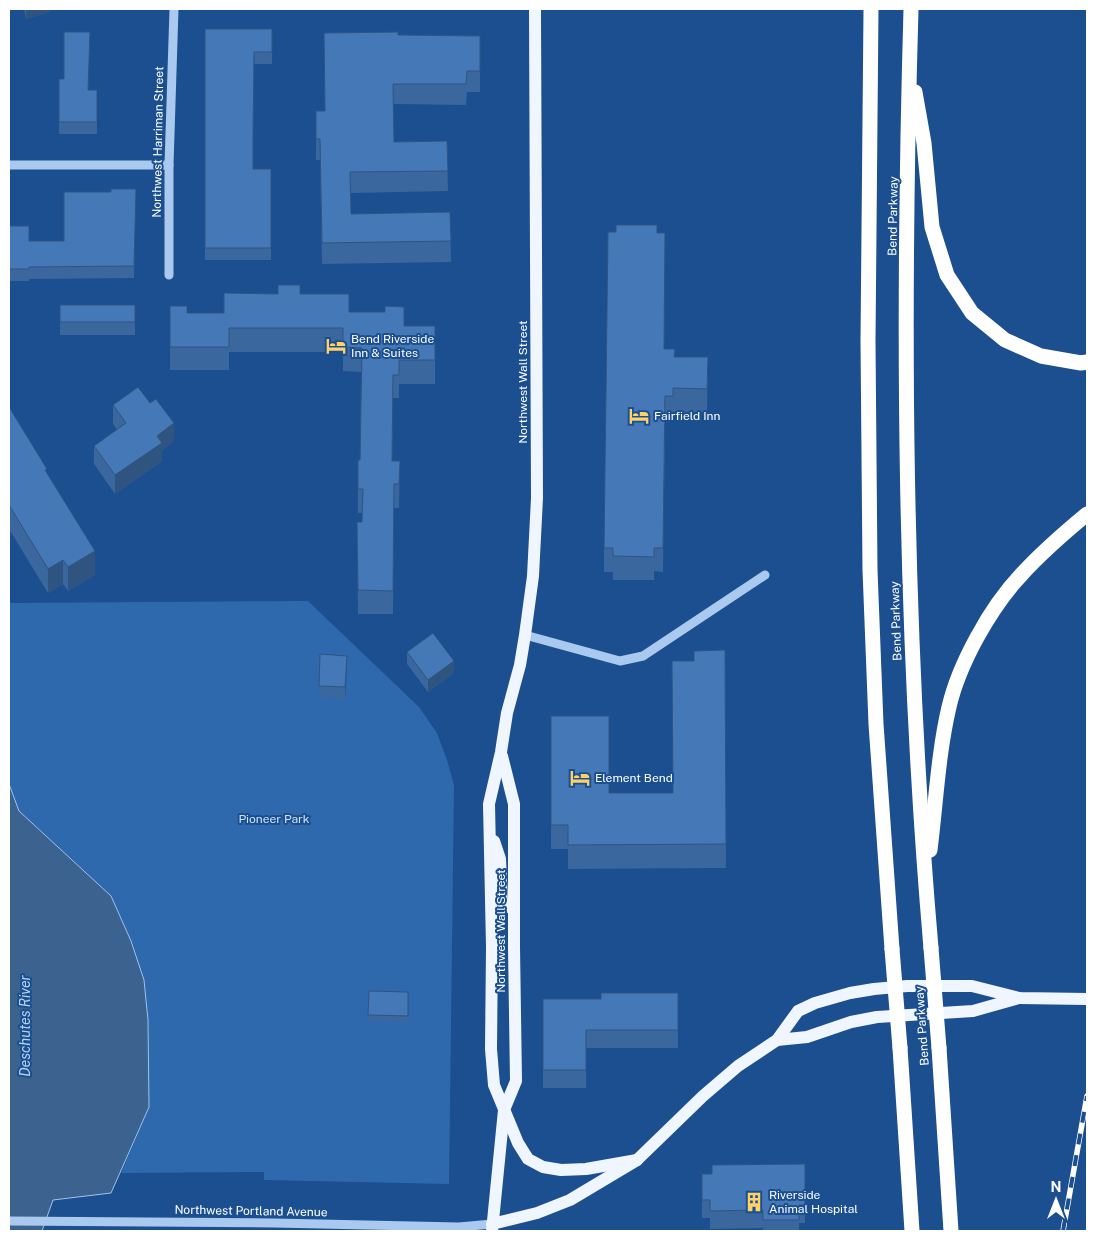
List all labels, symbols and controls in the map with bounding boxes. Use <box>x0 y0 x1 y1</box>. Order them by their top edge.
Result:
street label: Northwest Harriman Street <box>150 66 166 218</box>
street label: Bend Parkway <box>885 175 901 256</box>
street label: Northwest Wall Street <box>516 320 530 444</box>
place label: Bend Riverside Inn & Suites <box>351 332 434 360</box>
hotel icon: Bend Riverside Inn & Suites <box>325 335 347 357</box>
hotel icon: Fairfield Inn <box>628 405 650 427</box>
place label: Fairfield Inn <box>654 409 720 423</box>
street label: Bend Parkway <box>888 580 904 661</box>
hotel icon: Element Bend <box>569 767 591 789</box>
place label: Element Bend <box>595 771 673 785</box>
park label: Pioneer Park <box>238 812 310 826</box>
street label: Northwest Wall Street <box>494 869 508 993</box>
water label: Deschutes River <box>17 974 33 1077</box>
street label: Bend Parkway <box>912 985 932 1066</box>
north arrow <box>1031 1175 1081 1225</box>
text: N <box>1051 1179 1061 1195</box>
place label: Riverside Animal Hospital <box>769 1188 858 1216</box>
building icon: Riverside Animal Hospital <box>743 1191 765 1213</box>
street label: Northwest Portland Avenue <box>174 1203 328 1219</box>

